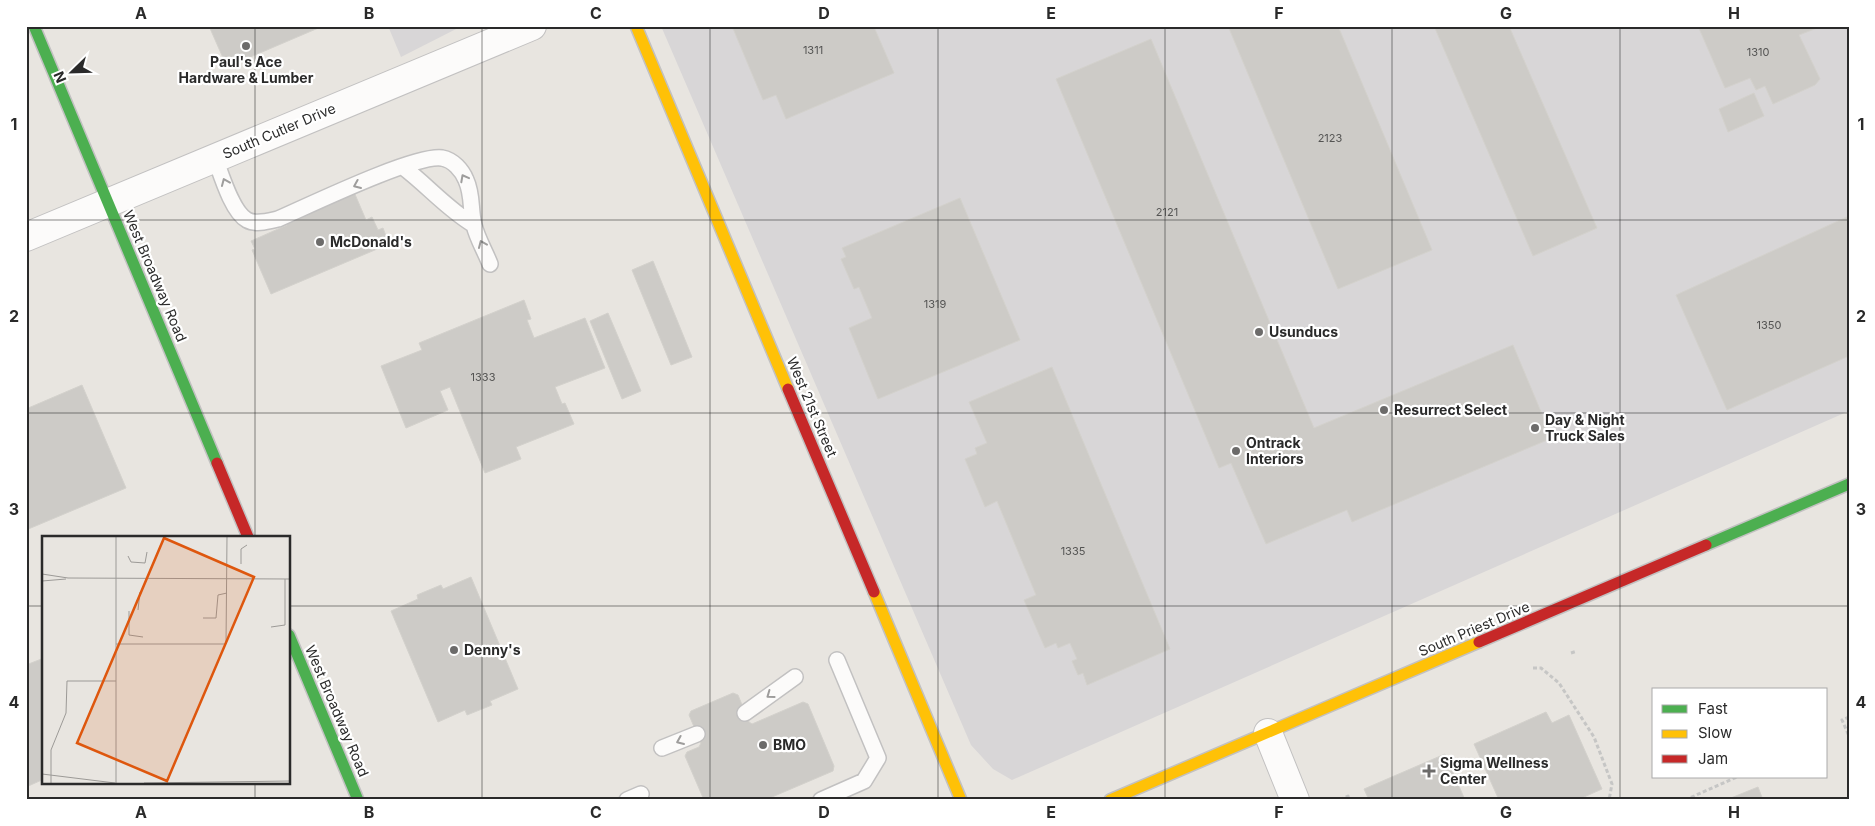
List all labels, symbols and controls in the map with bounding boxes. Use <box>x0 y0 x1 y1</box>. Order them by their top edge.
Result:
text: A <box>135 3 147 23</box>
text: B <box>364 3 374 23</box>
text: C <box>590 3 602 23</box>
text: D <box>818 3 830 23</box>
text: E <box>1046 3 1056 23</box>
text: F <box>1274 3 1284 23</box>
text: G <box>1500 3 1512 23</box>
text: H <box>1728 3 1740 23</box>
marker: Paul's Ace Hardware & Lumber <box>240 40 252 52</box>
house number: 1311 <box>803 43 823 57</box>
house number: 1310 <box>1747 45 1769 59</box>
north arrow <box>48 48 98 98</box>
place label: Paul's Ace Hardware & Lumber <box>179 53 314 86</box>
text: N <box>50 69 69 86</box>
street label: South Cutler Drive <box>220 99 338 162</box>
text: 1 <box>11 114 17 134</box>
text: 1 <box>1858 114 1864 134</box>
house number: 2123 <box>1318 131 1343 145</box>
one-way arrow <box>460 174 470 183</box>
one-way arrow <box>221 178 231 187</box>
one-way arrow <box>353 178 362 189</box>
house number: 2121 <box>1156 205 1178 219</box>
street label: West Broadway Road <box>120 208 191 344</box>
place label: McDonald's <box>330 233 412 250</box>
marker: McDonald's <box>314 236 326 248</box>
one-way arrow <box>478 240 488 249</box>
house number: 1319 <box>924 297 946 311</box>
text: 2 <box>9 306 19 326</box>
text: 2 <box>1856 306 1866 326</box>
house number: 1350 <box>1757 318 1782 332</box>
place label: Usunducs <box>1269 323 1338 340</box>
marker: Usunducs <box>1253 326 1265 338</box>
street label: West 21st Street <box>784 354 841 460</box>
house number: 1333 <box>471 370 496 384</box>
place label: Resurrect Select <box>1394 401 1507 418</box>
marker: Resurrect Select <box>1378 404 1390 416</box>
place label: Day & Night Truck Sales <box>1545 411 1625 444</box>
marker: Day & Night Truck Sales <box>1529 422 1541 434</box>
place label: Ontrack Interiors <box>1246 434 1304 467</box>
marker: Ontrack Interiors <box>1230 445 1242 457</box>
text: 3 <box>9 499 19 519</box>
text: 3 <box>1856 499 1866 519</box>
inset map <box>42 536 290 784</box>
house number: 1335 <box>1061 544 1086 558</box>
street label: South Priest Drive <box>1416 597 1532 660</box>
place label: Denny's <box>464 641 521 658</box>
street label: West Broadway Road <box>302 643 373 779</box>
marker: Denny's <box>448 644 460 656</box>
legend <box>1652 688 1828 778</box>
one-way arrow <box>766 689 776 698</box>
text: 4 <box>9 692 20 712</box>
text: 4 <box>1856 692 1867 712</box>
text: Fast <box>1698 699 1728 718</box>
text: Slow <box>1698 723 1732 742</box>
one-way arrow <box>676 735 685 745</box>
place label: BMO <box>773 736 806 753</box>
marker: BMO <box>757 739 769 751</box>
text: Jam <box>1698 749 1728 768</box>
place label: Sigma Wellness Center <box>1440 754 1549 787</box>
marker: Sigma Wellness Center <box>1422 764 1436 778</box>
text: A <box>135 802 147 822</box>
text: B <box>364 802 374 822</box>
text: C <box>590 802 602 822</box>
text: D <box>818 802 830 822</box>
text: E <box>1046 802 1056 822</box>
text: F <box>1274 802 1284 822</box>
text: G <box>1500 802 1512 822</box>
text: H <box>1728 802 1740 822</box>

